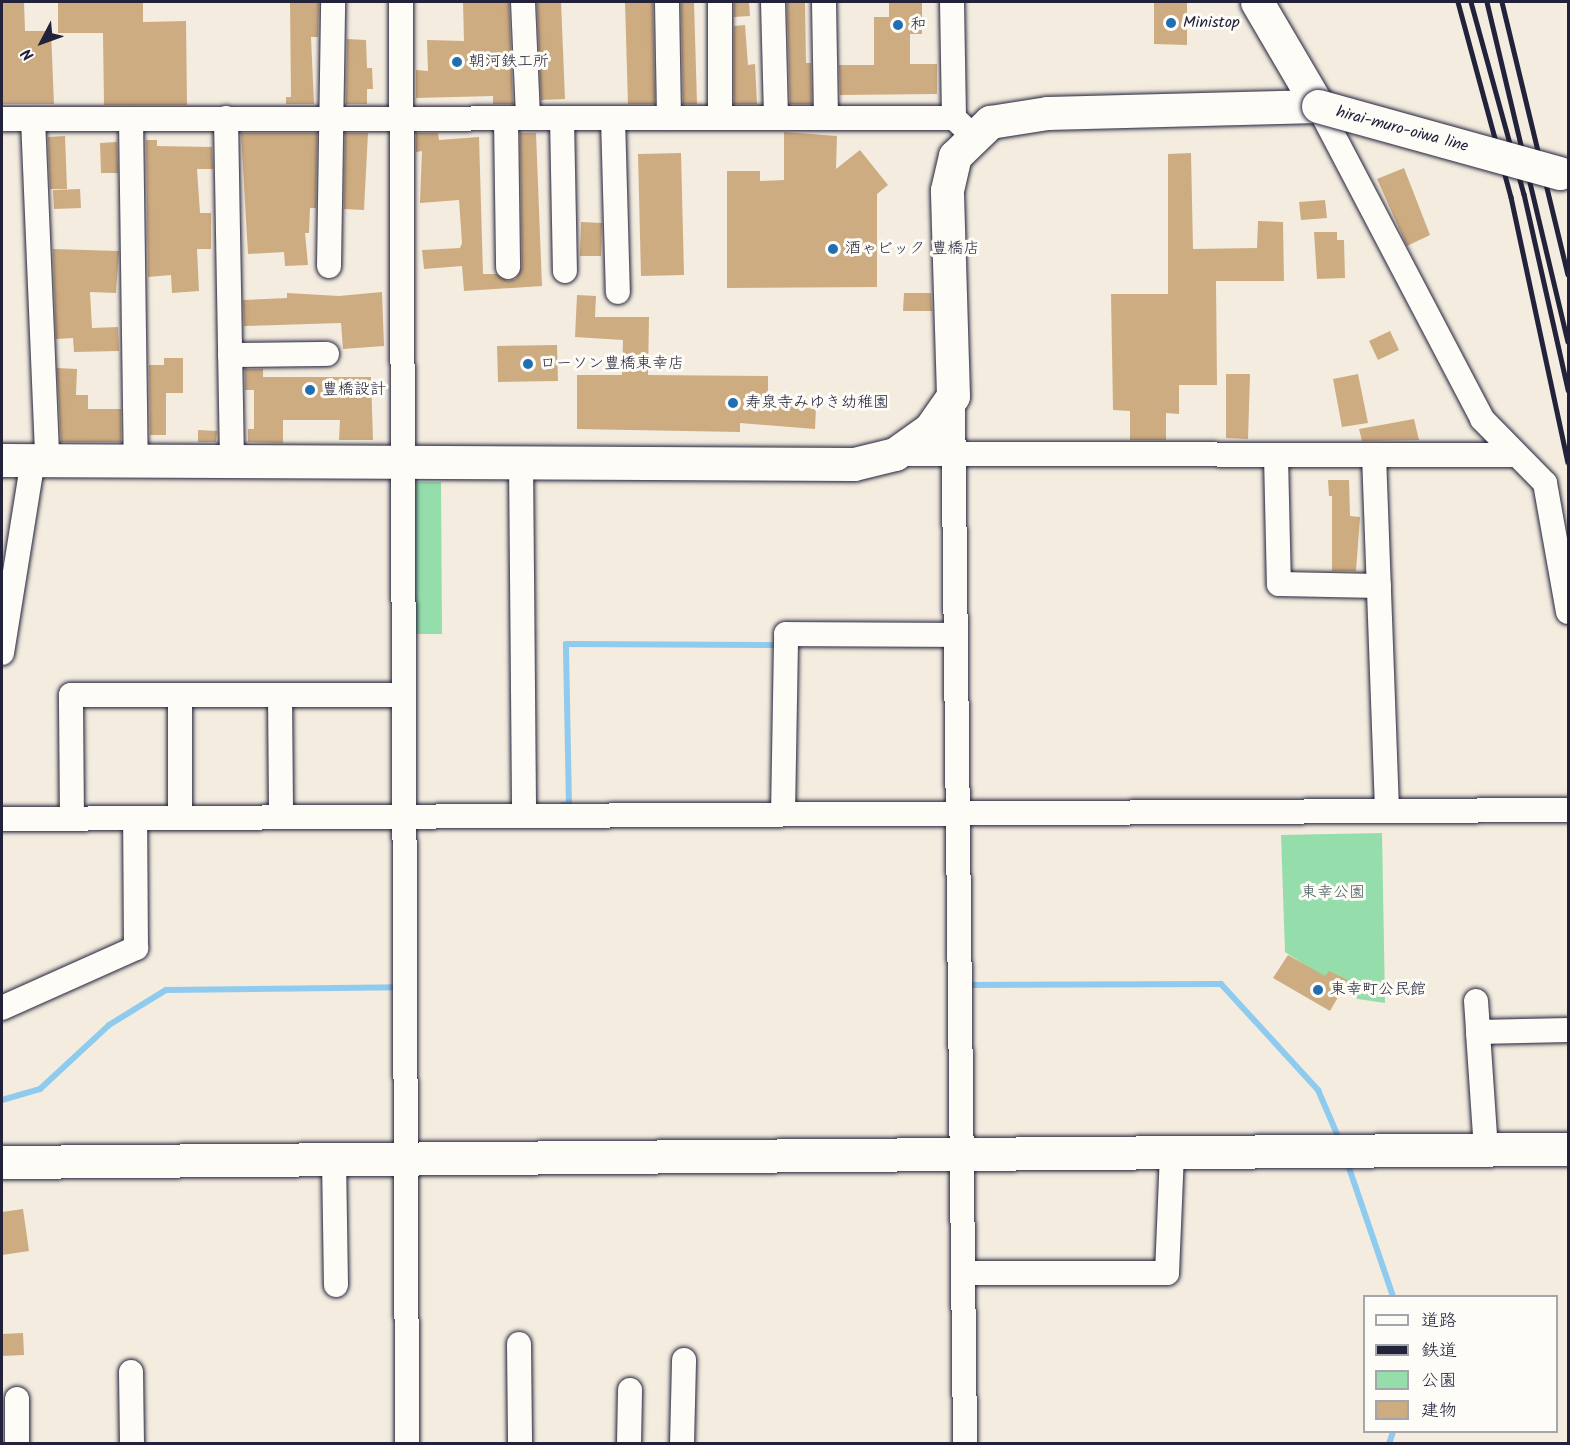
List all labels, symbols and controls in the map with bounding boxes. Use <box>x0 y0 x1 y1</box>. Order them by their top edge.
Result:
north arrow <box>12 12 72 72</box>
place label: Ministop <box>1183 13 1240 33</box>
place label: 和 <box>910 15 926 35</box>
marker: Ministop <box>1164 16 1178 30</box>
marker: 和 <box>891 18 905 32</box>
text: N <box>15 42 41 66</box>
place label: 朝河鉄工所 <box>469 52 549 72</box>
marker: 朝河鉄工所 <box>450 55 464 69</box>
street label: hirai-muro-oiwa line <box>1334 103 1470 157</box>
place label: 酒ゃビック 豊橋店 <box>845 239 979 259</box>
marker: 酒ゃビック 豊橋店 <box>826 242 840 256</box>
place label: ローソン豊橋東幸店 <box>540 354 684 374</box>
marker: ローソン豊橋東幸店 <box>521 357 535 371</box>
place label: 豊橋設計 <box>322 380 386 400</box>
marker: 豊橋設計 <box>303 383 317 397</box>
place label: 寿泉寺みゆき幼稚園 <box>745 393 889 413</box>
marker: 寿泉寺みゆき幼稚園 <box>726 396 740 410</box>
park label: 東幸公園 <box>1301 883 1365 903</box>
place label: 東幸町公民館 <box>1330 980 1426 1000</box>
marker: 東幸町公民館 <box>1311 983 1325 997</box>
legend <box>1363 1295 1558 1433</box>
text: 道路 <box>1421 1307 1457 1336</box>
text: 鉄道 <box>1421 1337 1457 1366</box>
text: 公園 <box>1421 1367 1457 1396</box>
text: 建物 <box>1421 1397 1457 1426</box>

